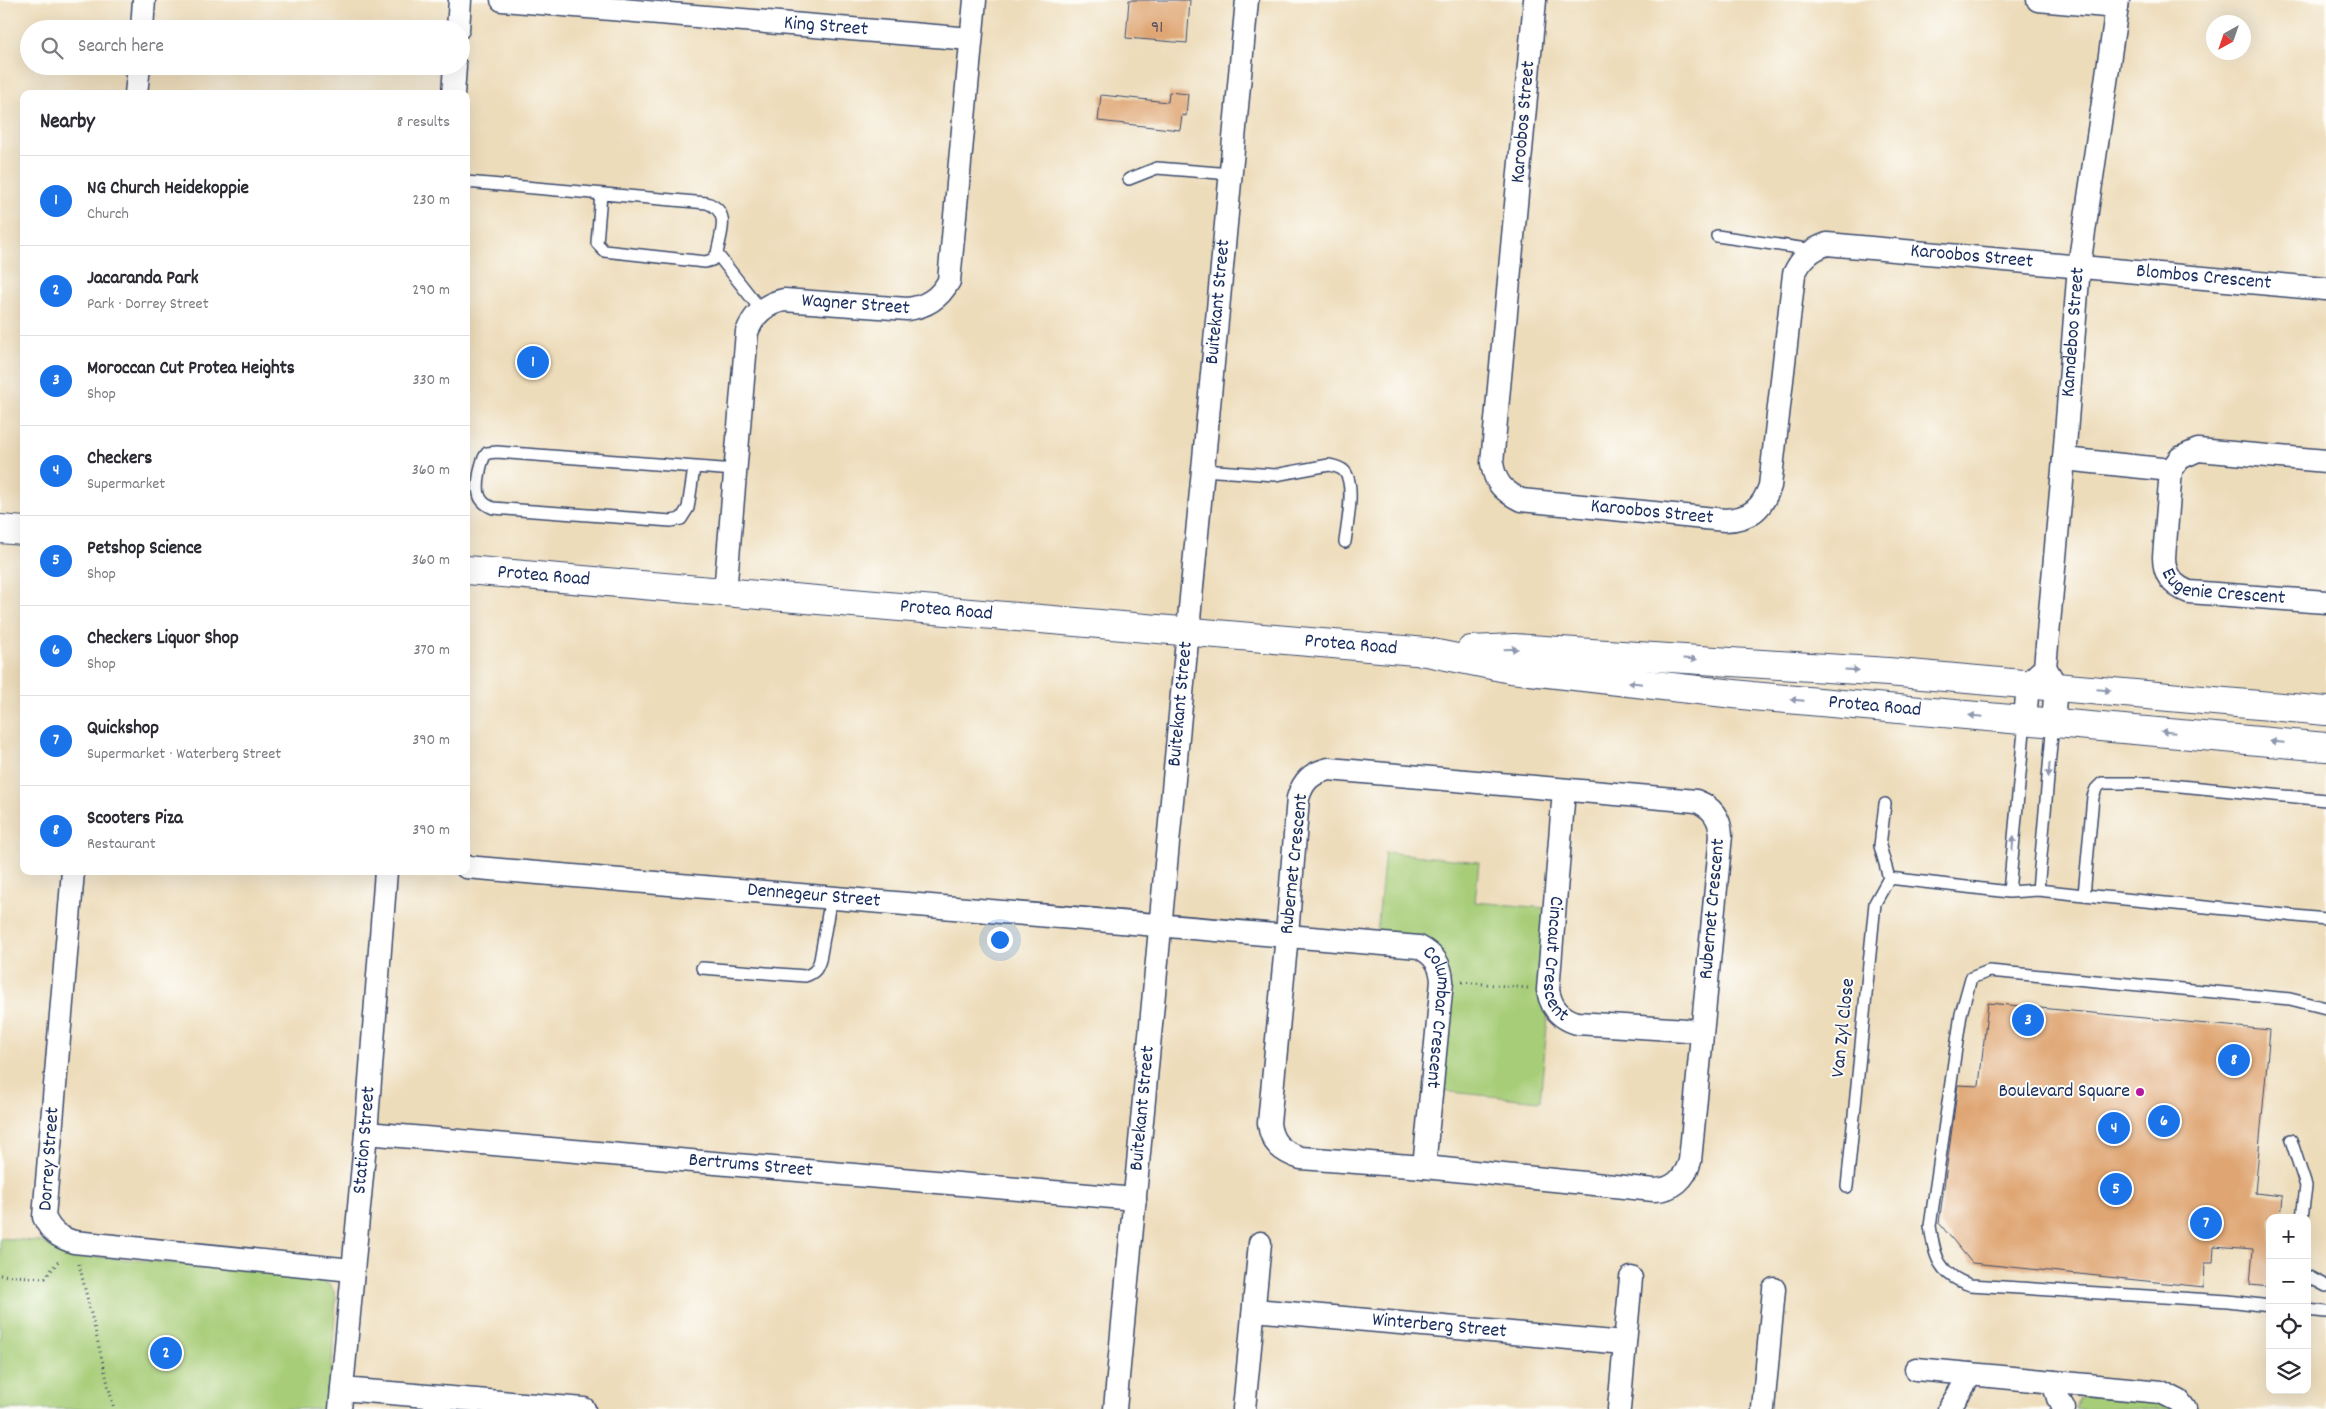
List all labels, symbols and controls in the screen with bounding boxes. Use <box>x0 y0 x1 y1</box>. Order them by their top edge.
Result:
street label: King Street <box>783 9 869 44</box>
north arrow <box>2206 15 2251 60</box>
house number: 91 <box>1151 16 1163 41</box>
search box <box>20 20 470 75</box>
icon: search <box>38 34 66 62</box>
text: Search here <box>78 34 164 61</box>
street label: Karoobos Street <box>1505 60 1543 184</box>
text: Nearby <box>40 108 95 138</box>
text: 8 results <box>397 111 450 134</box>
text: NG Church Heidekoppie <box>87 176 249 203</box>
text: 1 <box>54 189 58 212</box>
text: 230 m <box>413 189 450 212</box>
text: Church <box>87 203 129 226</box>
street label: Buitekant Street <box>1199 238 1239 366</box>
street label: Karoobos Street <box>1909 238 2034 277</box>
street label: Blombos Crescent <box>2135 258 2272 298</box>
text: Jacaranda Park <box>87 266 199 293</box>
street label: Kamdeboo Street <box>2055 266 2093 398</box>
text: 2 <box>53 279 60 302</box>
text: 290 m <box>412 279 450 302</box>
street label: Wagner Street <box>801 287 911 323</box>
text: Park · Dorrey Street <box>87 293 209 316</box>
pin: 1 <box>517 343 549 381</box>
text: Moroccan Cut Protea Heights <box>87 356 295 383</box>
text: 3 <box>52 369 60 392</box>
text: 330 m <box>412 369 450 392</box>
text: Shop <box>87 383 116 406</box>
text: Checkers <box>87 446 152 473</box>
text: 4 <box>53 459 59 482</box>
text: 360 m <box>412 459 450 482</box>
text: Supermarket <box>87 473 165 496</box>
street label: Karoobos Street <box>1589 493 1715 533</box>
text: Petshop Science <box>87 536 202 563</box>
text: 5 <box>52 549 60 572</box>
text: 360 m <box>412 549 450 572</box>
street label: Protea Road <box>496 559 591 595</box>
text: Shop <box>87 563 116 586</box>
street label: Eugenie Crescent <box>2153 564 2286 613</box>
street label: Protea Road <box>899 593 994 629</box>
text: Checkers Liquor Shop <box>87 626 239 653</box>
street label: Protea Road <box>1303 628 1398 663</box>
text: 6 <box>52 639 60 662</box>
text: 370 m <box>413 639 450 662</box>
street label: Buitekant Street <box>1161 640 1201 768</box>
one-way arrow <box>1503 645 1519 653</box>
text: Shop <box>87 653 116 676</box>
one-way arrow <box>1683 655 1699 663</box>
one-way arrow <box>1845 666 1861 674</box>
one-way arrow <box>1627 679 1643 687</box>
one-way arrow <box>2097 687 2113 695</box>
street label: Protea Road <box>1827 689 1922 725</box>
one-way arrow <box>1788 696 1804 704</box>
one-way arrow <box>1968 712 1984 720</box>
text: Quickshop <box>87 716 159 743</box>
one-way arrow <box>2160 728 2176 736</box>
text: 7 <box>53 729 59 752</box>
text: 390 m <box>412 729 450 752</box>
one-way arrow <box>2269 738 2285 746</box>
text: Supermarket · Waterberg Street <box>87 743 281 766</box>
one-way arrow <box>2044 762 2052 778</box>
street label: Rubernet Crescent <box>1274 792 1316 936</box>
text: Scooters Piza <box>87 806 183 833</box>
text: 8 <box>53 819 59 842</box>
text: 390 m <box>412 819 450 842</box>
text: Restaurant <box>87 833 156 856</box>
one-way arrow <box>2009 835 2017 851</box>
street label: Rubernet Crescent <box>1693 837 1733 981</box>
street label: Dennegeur Street <box>746 877 881 916</box>
street label: Cincaut Crescent <box>1534 895 1574 1030</box>
your location <box>987 927 1013 953</box>
street label: Columbar Crescent <box>1416 939 1456 1089</box>
street label: Van Zyl Close <box>1825 977 1863 1079</box>
pin: 3 <box>2012 1001 2044 1039</box>
pin: 8 <box>2218 1041 2250 1079</box>
street label: Buitekant Street <box>1123 1045 1163 1172</box>
place label: Boulevard Square <box>1998 1078 2130 1106</box>
street label: Station Street <box>346 1085 384 1195</box>
marker: Boulevard Square <box>2134 1086 2146 1098</box>
pin: 6 <box>2148 1102 2180 1140</box>
street label: Dorrey Street <box>32 1106 68 1212</box>
pin: 4 <box>2098 1109 2130 1147</box>
street label: Bertrums Street <box>687 1147 814 1185</box>
pin: 5 <box>2100 1170 2132 1208</box>
pin: 7 <box>2190 1204 2222 1242</box>
map controls <box>2266 1214 2311 1394</box>
button: + <box>2266 1214 2311 1259</box>
button: − <box>2266 1259 2311 1304</box>
button: locate <box>2266 1304 2311 1349</box>
street label: Winterberg Street <box>1371 1307 1508 1346</box>
pin: 2 <box>150 1334 182 1372</box>
button: layers <box>2266 1349 2311 1394</box>

